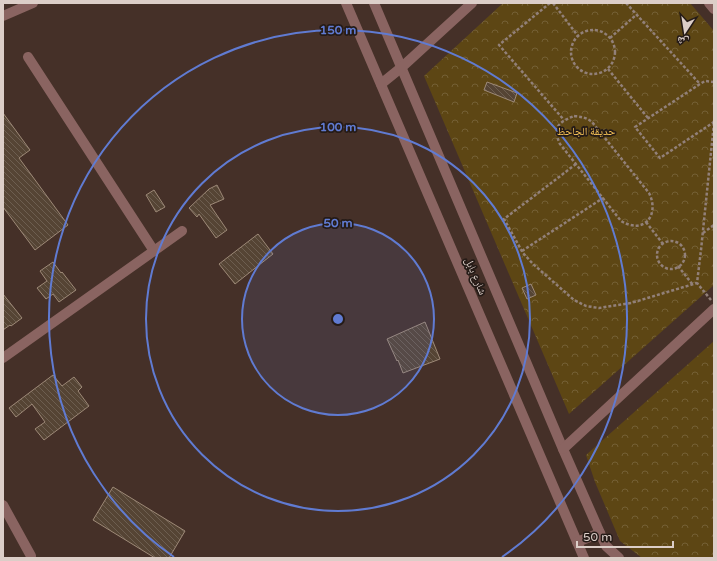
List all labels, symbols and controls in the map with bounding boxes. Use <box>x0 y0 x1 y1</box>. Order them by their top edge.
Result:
north arrow <box>665 12 705 52</box>
text: 150 m <box>320 23 356 37</box>
text: ش <box>676 33 690 49</box>
text: 100 m <box>320 120 356 134</box>
park label: حديقة الجاحظ <box>557 125 615 138</box>
text: 50 m <box>323 216 353 230</box>
street label: شارع بابل <box>462 256 489 297</box>
centre of rings <box>331 312 345 326</box>
scale bar <box>577 523 673 549</box>
text: 50 m <box>583 530 612 544</box>

